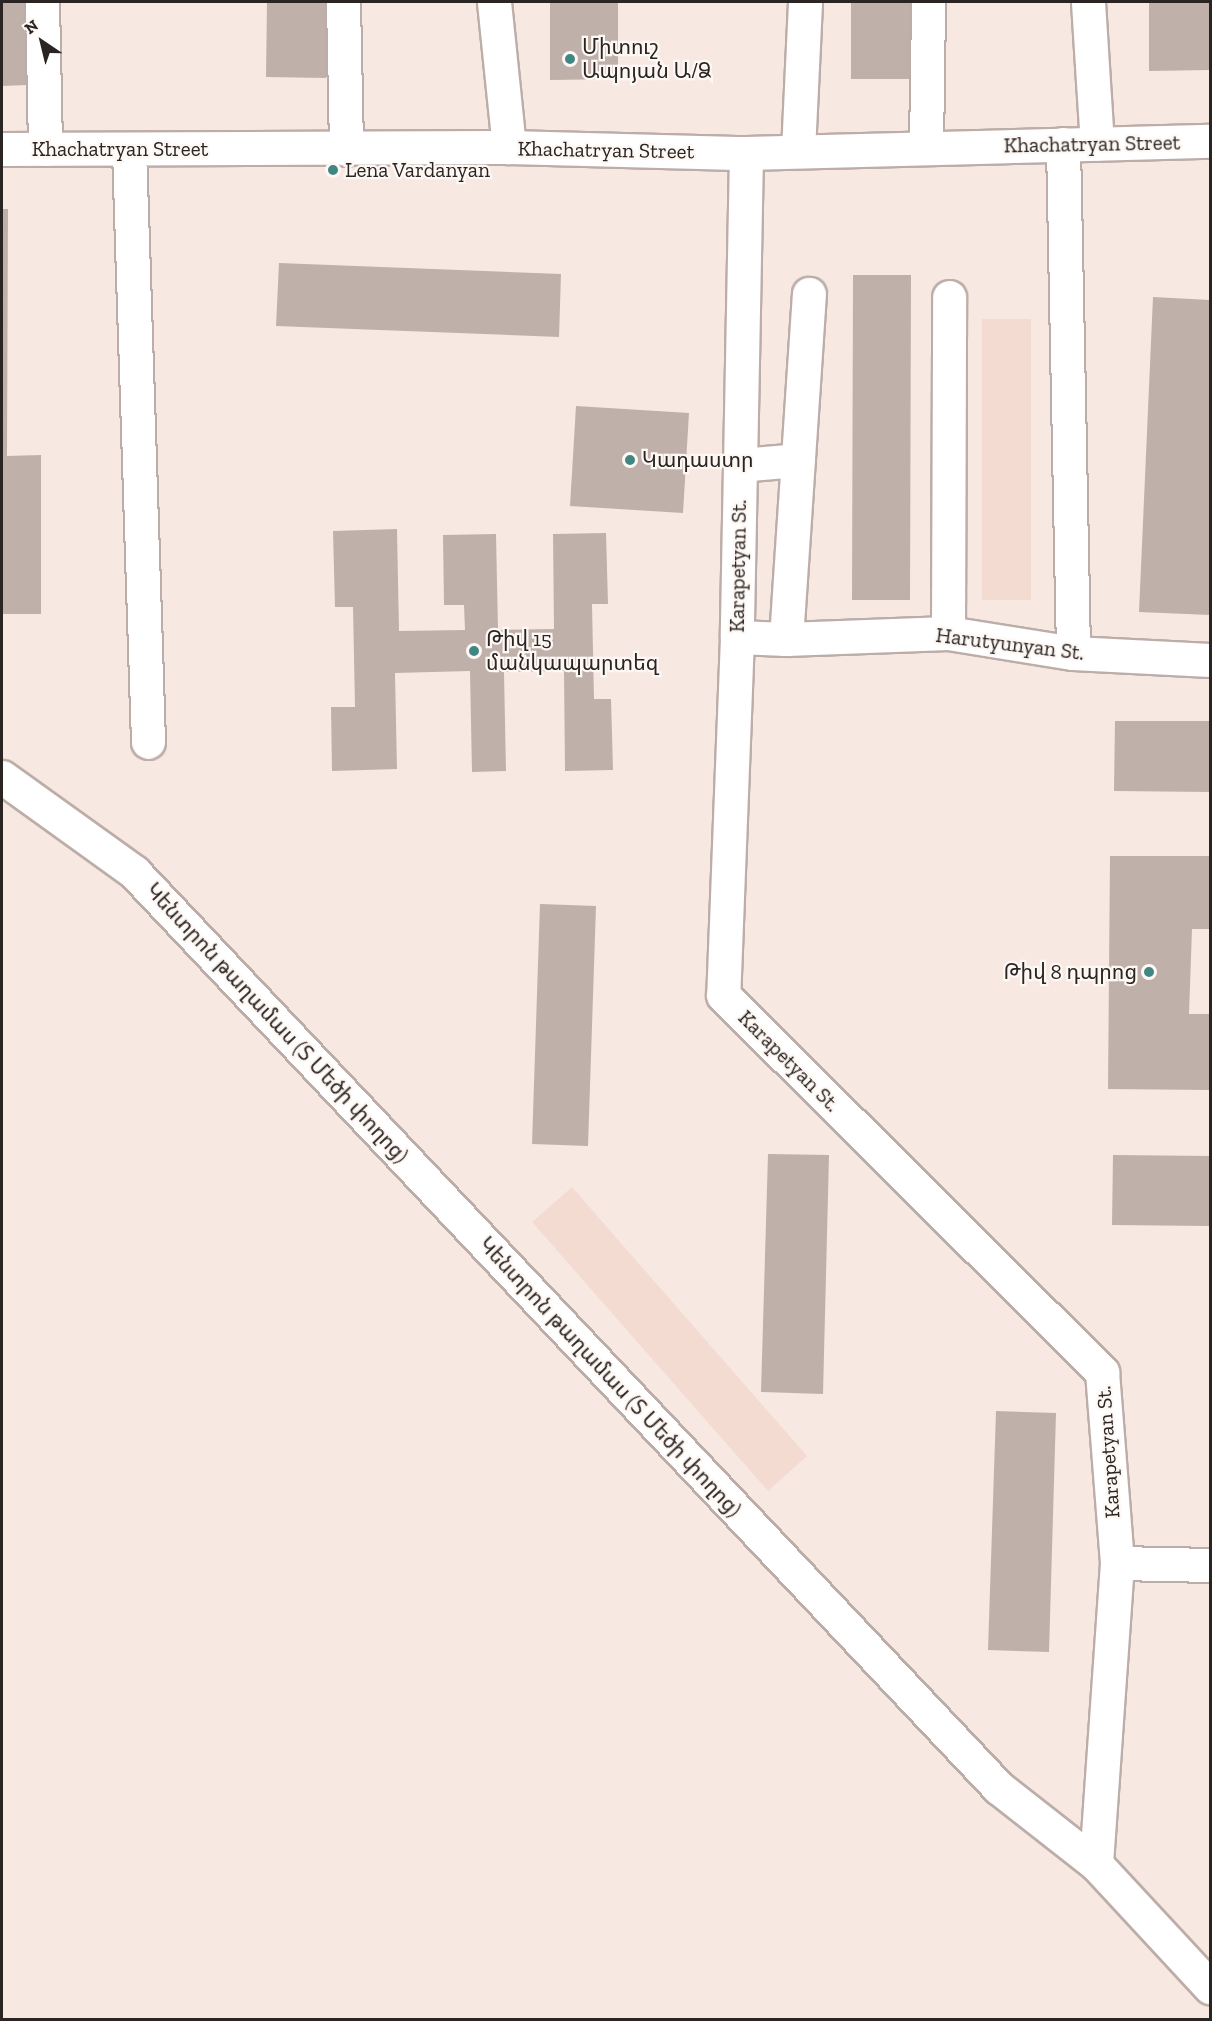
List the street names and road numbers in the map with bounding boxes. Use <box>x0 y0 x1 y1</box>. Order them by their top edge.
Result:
street label: Khachatryan Street <box>1003 130 1181 158</box>
street label: Khachatryan Street <box>32 136 208 162</box>
street label: Khachatryan Street <box>517 136 695 164</box>
street label: Karapetyan St. <box>724 499 752 633</box>
street label: Harutyunyan St. <box>934 622 1086 666</box>
street label: Կենտրոն թաղամաս (Տ Մեծի փողոց) <box>141 878 413 1168</box>
street label: Karapetyan St. <box>733 1005 845 1117</box>
street label: Կենտրոն թաղամաս (Տ Մեծի փողոց) <box>474 1232 746 1522</box>
street label: Karapetyan St. <box>1091 1385 1125 1519</box>

